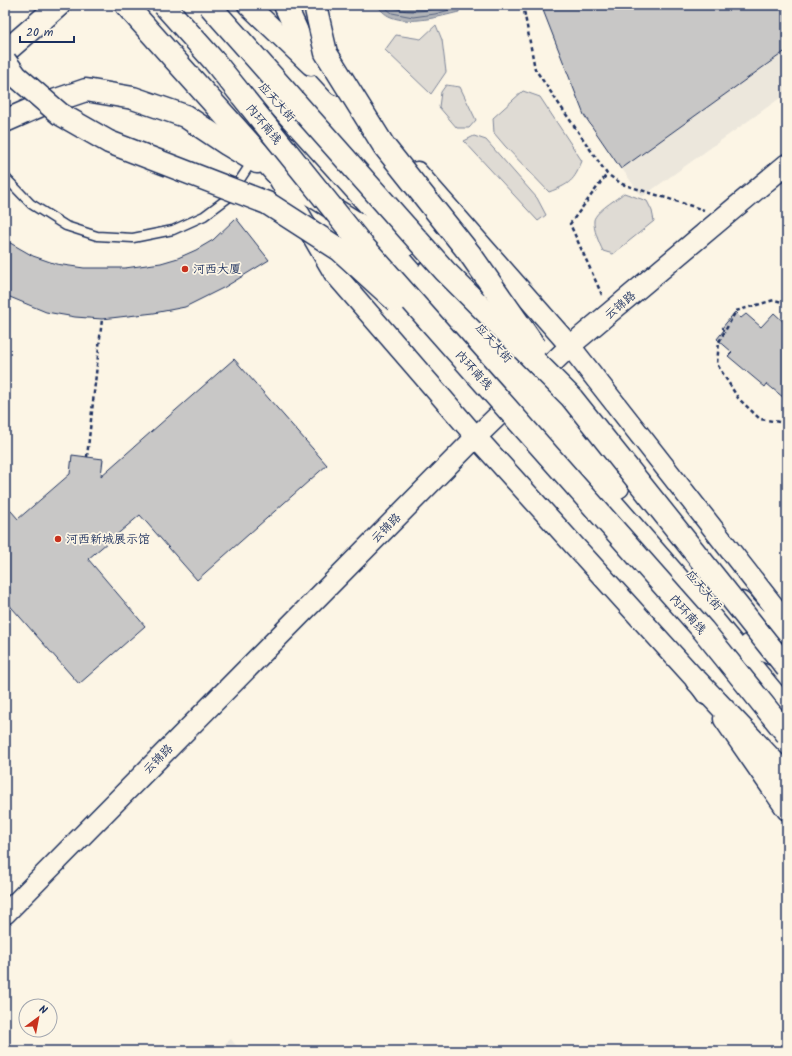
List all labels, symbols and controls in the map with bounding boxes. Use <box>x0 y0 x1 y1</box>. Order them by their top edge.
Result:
scale bar <box>20 18 74 44</box>
text: 20 m <box>26 23 54 42</box>
street label: 应天大街 <box>254 78 300 127</box>
street label: 内环南线 <box>241 100 286 149</box>
place label: 河西大厦 <box>193 260 241 279</box>
marker: 河西大厦 <box>180 264 190 274</box>
street label: 云锦路 <box>600 287 640 324</box>
street label: 应天大街 <box>471 319 517 368</box>
street label: 内环南线 <box>451 346 497 395</box>
street label: 云锦路 <box>367 509 406 548</box>
place label: 河西新城展示馆 <box>66 530 150 549</box>
marker: 河西新城展示馆 <box>53 534 63 544</box>
street label: 应天大街 <box>681 566 726 615</box>
street label: 内环南线 <box>665 590 711 639</box>
street label: 云锦路 <box>139 740 178 779</box>
north arrow <box>18 998 58 1038</box>
text: N <box>35 1001 51 1020</box>

